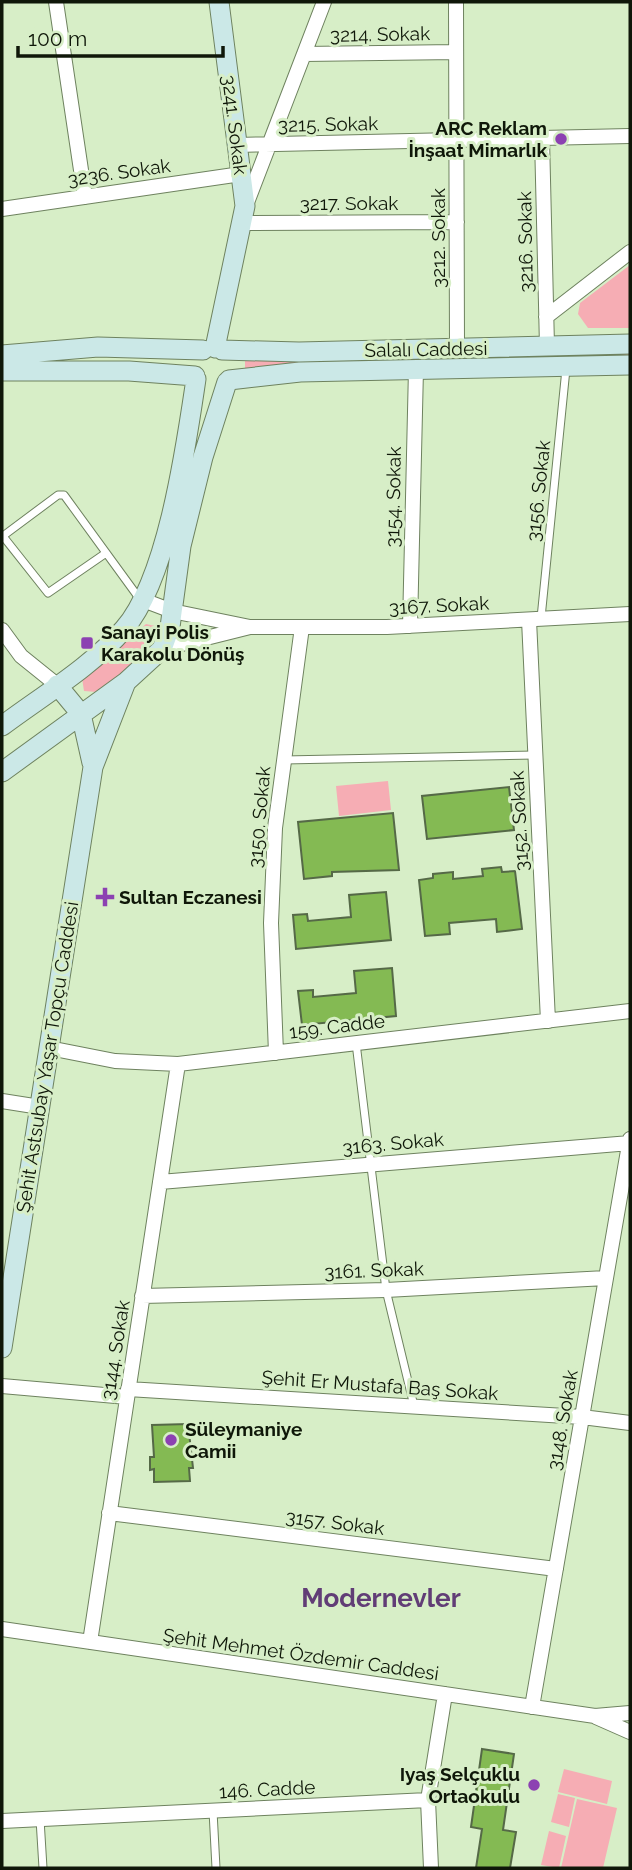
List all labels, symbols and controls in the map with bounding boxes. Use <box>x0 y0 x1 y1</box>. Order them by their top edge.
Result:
scale bar <box>18 14 222 58</box>
street label: 3214. Sokak <box>330 22 430 46</box>
text: 100 m <box>28 26 87 51</box>
street label: 3241. Sokak <box>218 74 252 176</box>
street label: 3215. Sokak <box>278 112 378 136</box>
place label: ARC Reklam İnşaat Mimarlık <box>408 117 547 161</box>
marker: ARC Reklam İnşaat Mimarlık <box>553 131 569 147</box>
street label: 3236. Sokak <box>66 154 172 190</box>
street label: 3212. Sokak <box>427 188 449 288</box>
street label: 3216. Sokak <box>513 191 537 293</box>
street label: 3217. Sokak <box>300 192 398 214</box>
street label: Salalı Caddesi <box>364 337 488 361</box>
street label: 3156. Sokak <box>522 439 554 543</box>
street label: 3154. Sokak <box>381 446 405 548</box>
street label: 3167. Sokak <box>388 591 490 619</box>
place label: Sanayi Polis Karakolu Dönüş <box>101 621 244 665</box>
marker: Sanayi Polis Karakolu Dönüş <box>79 635 95 651</box>
street label: 3150. Sokak <box>244 765 274 869</box>
street label: 3152. Sokak <box>505 770 533 872</box>
place label: Sultan Eczanesi <box>119 886 262 908</box>
marker: Sultan Eczanesi <box>97 889 113 905</box>
street label: Şehit Astsubay Yaşar Topçu Caddesi <box>12 900 82 1214</box>
street label: 159. Cadde <box>288 1009 386 1043</box>
street label: 3163. Sokak <box>341 1128 445 1158</box>
street label: 3161. Sokak <box>324 1257 424 1283</box>
street label: 3144. Sokak <box>96 1299 134 1401</box>
street label: Şehit Er Mustafa Baş Sokak <box>261 1366 499 1404</box>
street label: 3148. Sokak <box>542 1368 582 1472</box>
place label: Süleymaniye Camii <box>185 1418 302 1462</box>
marker: Süleymaniye Camii <box>163 1432 179 1448</box>
street label: 3157. Sokak <box>284 1505 386 1539</box>
district label: Modernevler <box>301 1583 461 1613</box>
street label: Şehit Mehmet Özdemir Caddesi <box>162 1624 440 1684</box>
place label: Iyaş Selçuklu Ortaokulu <box>400 1763 520 1807</box>
street label: 146. Cadde <box>218 1775 316 1803</box>
marker: Iyaş Selçuklu Ortaokulu <box>526 1777 542 1793</box>

